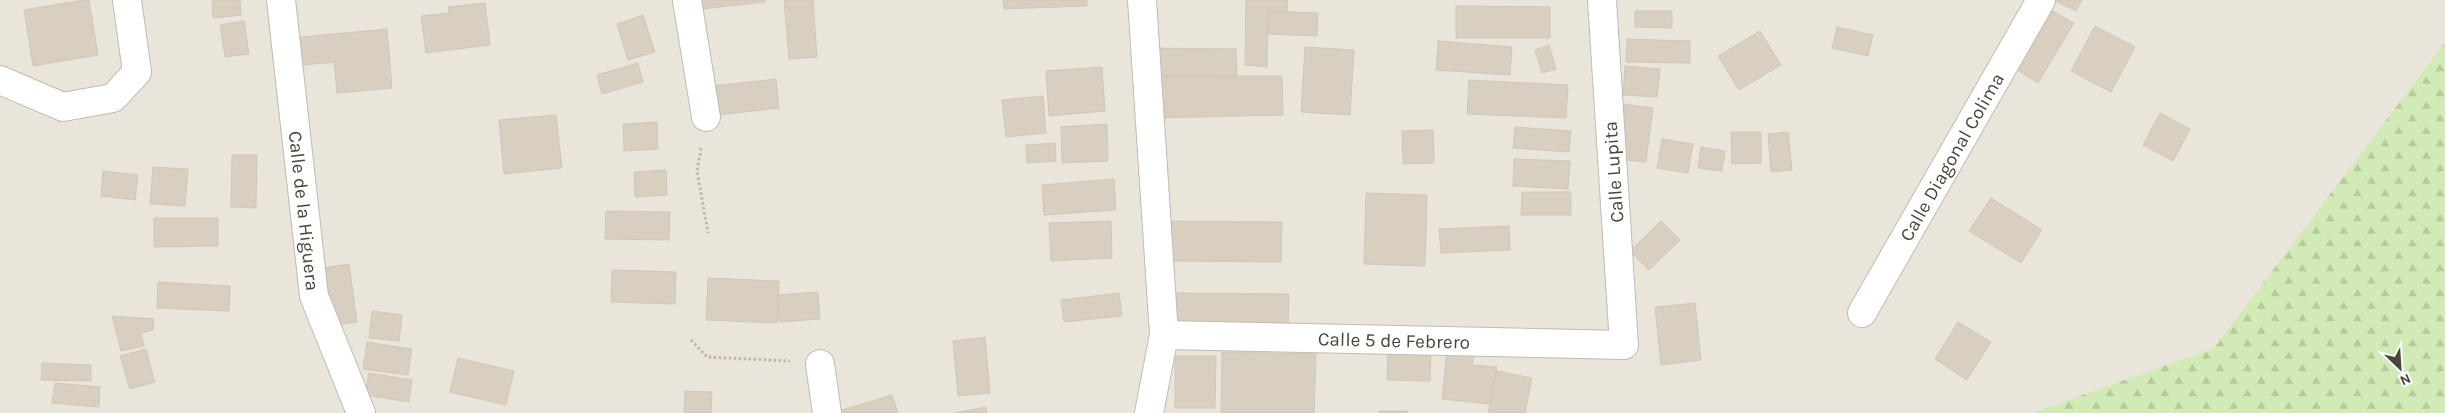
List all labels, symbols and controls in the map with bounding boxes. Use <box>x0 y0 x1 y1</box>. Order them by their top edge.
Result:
street label: Calle Diagonal Colima <box>1896 69 2009 245</box>
street label: Calle Lupita <box>1599 120 1629 223</box>
street label: Calle de la Higuera <box>284 130 323 292</box>
street label: Calle 5 de Febrero <box>1318 328 1470 354</box>
north arrow <box>2375 343 2425 393</box>
text: N <box>2397 370 2413 389</box>

